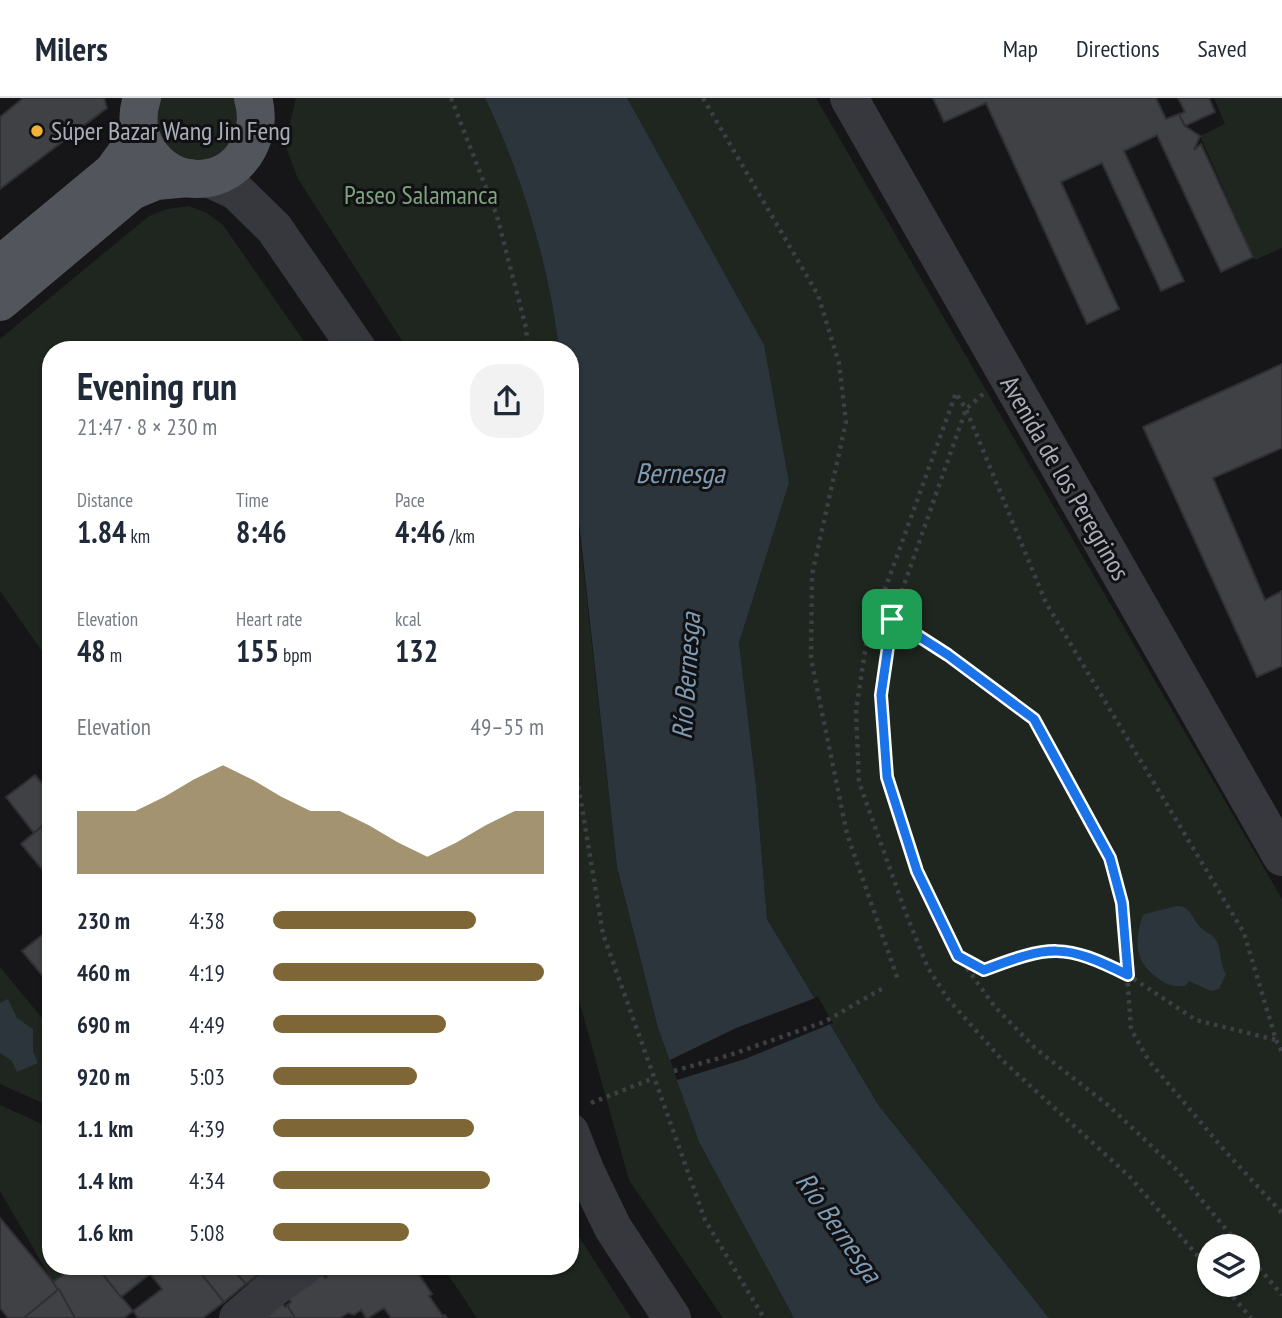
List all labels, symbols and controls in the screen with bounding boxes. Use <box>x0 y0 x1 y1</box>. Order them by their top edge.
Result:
text: Milers <box>35 27 108 70</box>
text: Map <box>1003 33 1038 64</box>
text: Directions <box>1076 33 1160 64</box>
text: Saved <box>1198 33 1247 64</box>
place label: Súper Bazar Wang Jin Feng <box>51 114 291 147</box>
marker: Súper Bazar Wang Jin Feng <box>29 123 45 139</box>
park label: Paseo Salamanca <box>344 178 498 211</box>
text: Evening run <box>77 361 237 410</box>
button: share <box>470 364 544 438</box>
street label: Avenida de los Peregrinos <box>994 370 1137 586</box>
text: 21:47 · 8 × 230 m <box>77 412 217 441</box>
water label: Bernesga <box>635 454 726 491</box>
text: Distance <box>77 488 133 512</box>
text: Time <box>236 488 269 512</box>
text: Pace <box>395 488 425 512</box>
text: 1.84 <box>77 512 126 551</box>
text: 8:46 <box>236 512 287 551</box>
text: 4:46 <box>395 512 446 551</box>
text: km <box>126 524 150 548</box>
text: /km <box>446 524 475 548</box>
pin <box>862 589 922 649</box>
icon: arrive <box>873 600 911 638</box>
text: Elevation <box>77 607 138 631</box>
text: Heart rate <box>236 607 302 631</box>
text: kcal <box>395 607 421 631</box>
water label: Río Bernesga <box>663 610 708 740</box>
text: 48 <box>77 631 106 670</box>
text: 155 <box>236 631 279 670</box>
text: 132 <box>395 631 438 670</box>
text: m <box>106 643 122 667</box>
text: bpm <box>279 643 312 667</box>
text: Elevation <box>77 712 151 741</box>
text: 49–55 m <box>471 712 544 741</box>
text: 230 m <box>77 906 130 935</box>
text: 4:38 <box>189 906 225 935</box>
text: 460 m <box>77 958 130 987</box>
text: 4:19 <box>189 958 225 987</box>
text: 690 m <box>77 1010 130 1039</box>
text: 4:49 <box>189 1010 225 1039</box>
text: 920 m <box>77 1062 130 1091</box>
text: 5:03 <box>189 1062 225 1091</box>
text: 1.1 km <box>77 1114 133 1143</box>
text: 4:39 <box>189 1114 225 1143</box>
water label: Río Bernesga <box>788 1164 892 1291</box>
text: 1.4 km <box>77 1166 133 1195</box>
text: 4:34 <box>189 1166 225 1195</box>
text: 1.6 km <box>77 1218 133 1247</box>
text: 5:08 <box>189 1218 225 1247</box>
map controls <box>1197 1234 1260 1297</box>
button: layers <box>1197 1234 1260 1297</box>

